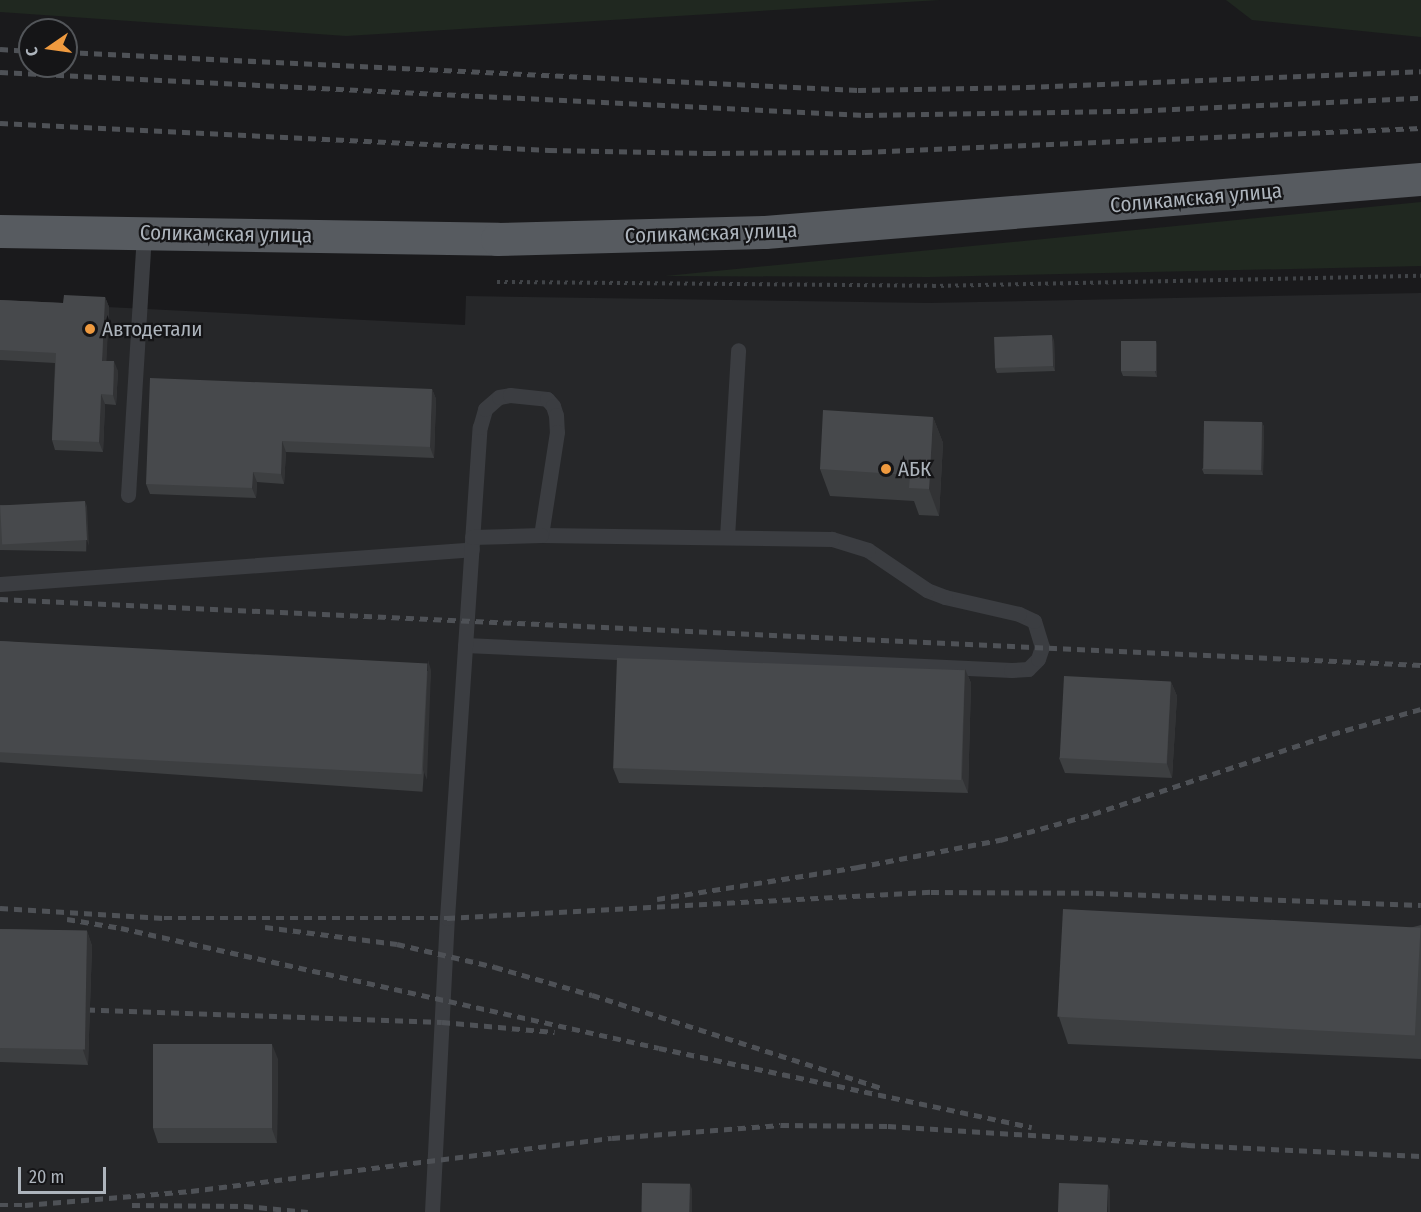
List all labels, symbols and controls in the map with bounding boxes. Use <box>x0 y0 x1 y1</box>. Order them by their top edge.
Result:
north arrow <box>18 18 78 78</box>
text: С <box>22 45 42 58</box>
street label: Соликамская улица <box>1109 178 1283 218</box>
street label: Соликамская улица <box>624 217 798 249</box>
street label: Соликамская улица <box>140 220 312 248</box>
place label: Автодетали <box>102 316 203 342</box>
marker: Автодетали <box>83 322 97 336</box>
place label: АБК <box>898 456 931 482</box>
marker: АБК <box>879 462 893 476</box>
scale bar <box>21 1155 110 1193</box>
text: 20 m <box>29 1166 64 1188</box>

